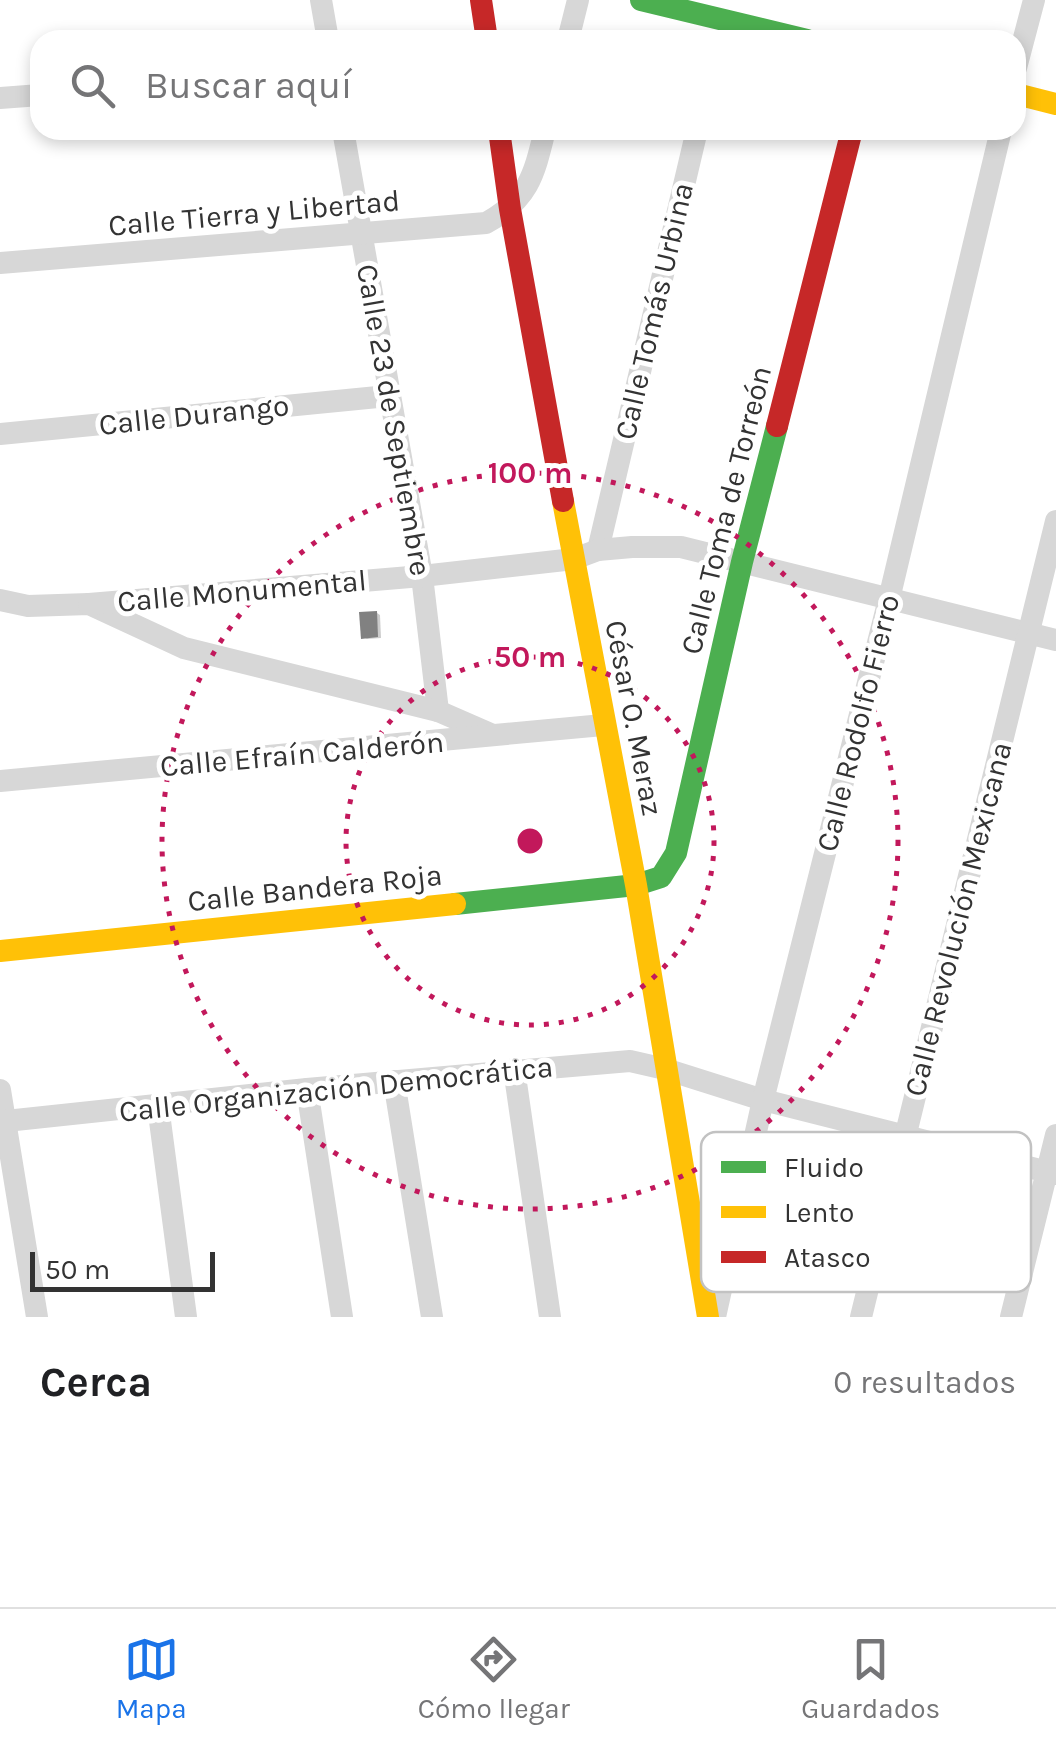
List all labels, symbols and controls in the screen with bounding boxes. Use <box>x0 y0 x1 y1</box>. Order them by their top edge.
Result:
search box <box>30 30 1026 140</box>
icon: search <box>65 58 120 113</box>
text: Buscar aquí <box>145 63 352 108</box>
street label: Calle Tomás Urbina <box>607 179 701 443</box>
street label: Calle Tierra y Libertad <box>107 182 401 244</box>
street label: Calle 23 de Septiembre <box>349 261 439 579</box>
street label: Calle Toma de Torreón <box>673 362 779 658</box>
street label: Calle Durango <box>97 387 291 443</box>
text: 100 m <box>488 455 572 491</box>
street label: Calle Monumental <box>116 562 368 620</box>
street label: Calle Rodolfo Fierro <box>809 591 907 855</box>
street label: César O. Meraz <box>597 617 671 819</box>
text: 50 m <box>494 639 566 675</box>
street label: Calle Efraín Calderón <box>159 724 445 784</box>
street label: Calle Revolución Mexicana <box>897 738 1019 1100</box>
centre of rings <box>512 823 548 859</box>
street label: Calle Bandera Roja <box>186 857 444 919</box>
street label: Calle Organización Democrática <box>117 1048 555 1130</box>
legend <box>701 1132 1031 1292</box>
text: Fluido <box>784 1151 864 1184</box>
text: Lento <box>784 1196 854 1229</box>
text: Atasco <box>784 1241 871 1274</box>
scale bar <box>30 1247 215 1292</box>
text: 50 m <box>45 1253 110 1286</box>
text: Cerca <box>40 1357 152 1407</box>
text: 0 resultados <box>833 1364 1016 1401</box>
tab: Mapa <box>116 1632 187 1725</box>
tab: Cómo llegar <box>418 1632 570 1725</box>
tab: Guardados <box>801 1632 940 1725</box>

